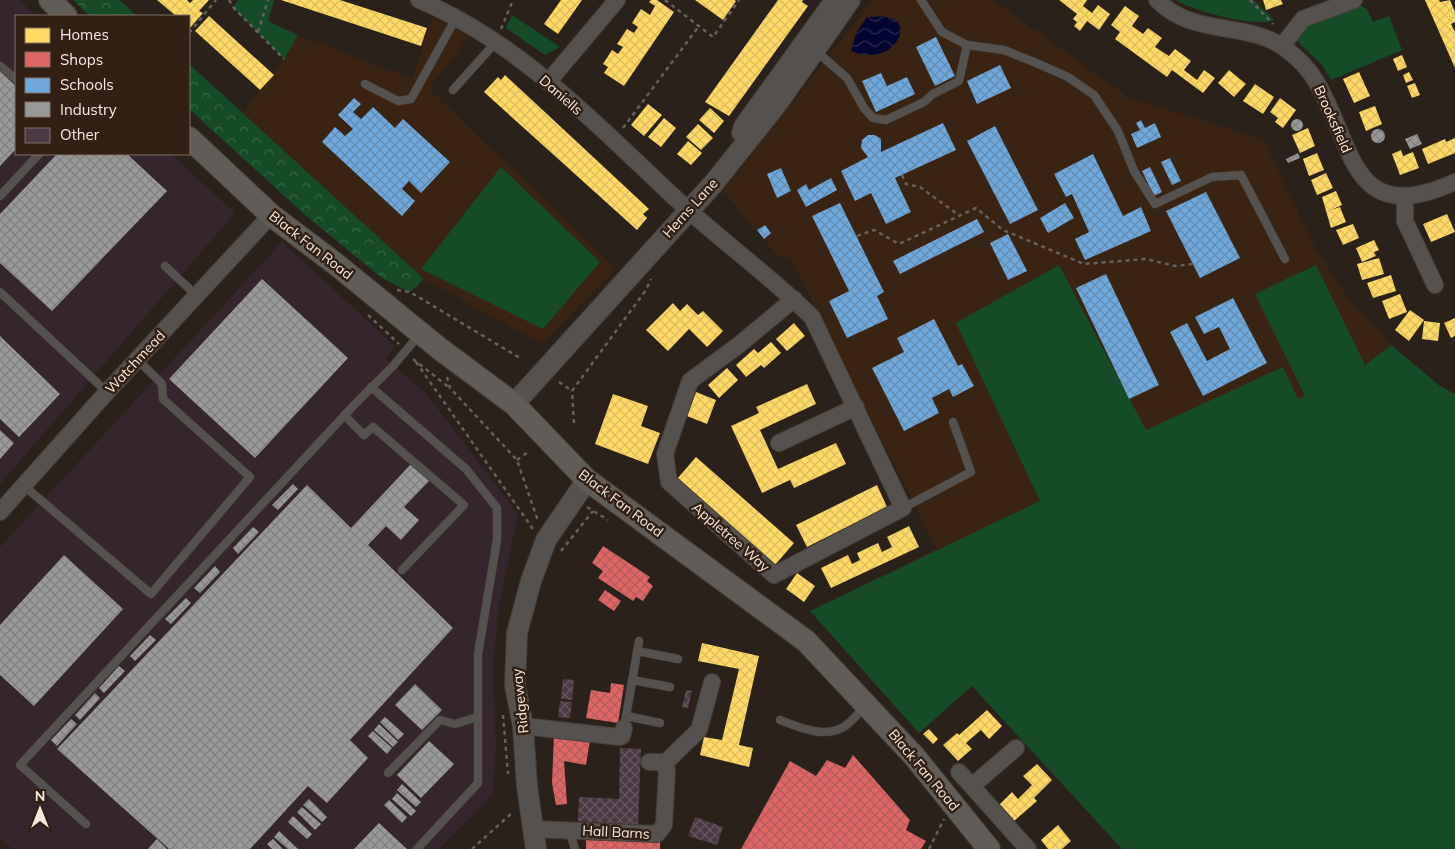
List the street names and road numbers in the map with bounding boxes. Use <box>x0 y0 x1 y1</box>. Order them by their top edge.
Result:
street label: Daniells <box>536 71 586 119</box>
street label: Brooksfield <box>1310 82 1356 156</box>
street label: Herns Lane <box>659 174 721 242</box>
street label: Black Fan Road <box>266 207 356 283</box>
street label: Watchmead <box>101 327 169 397</box>
street label: Black Fan Road <box>575 465 667 541</box>
street label: Appletree Way <box>688 498 774 576</box>
street label: Ridgeway <box>508 667 532 734</box>
street label: Black Fan Road <box>885 725 963 815</box>
street label: Hall Barns <box>582 821 650 843</box>

